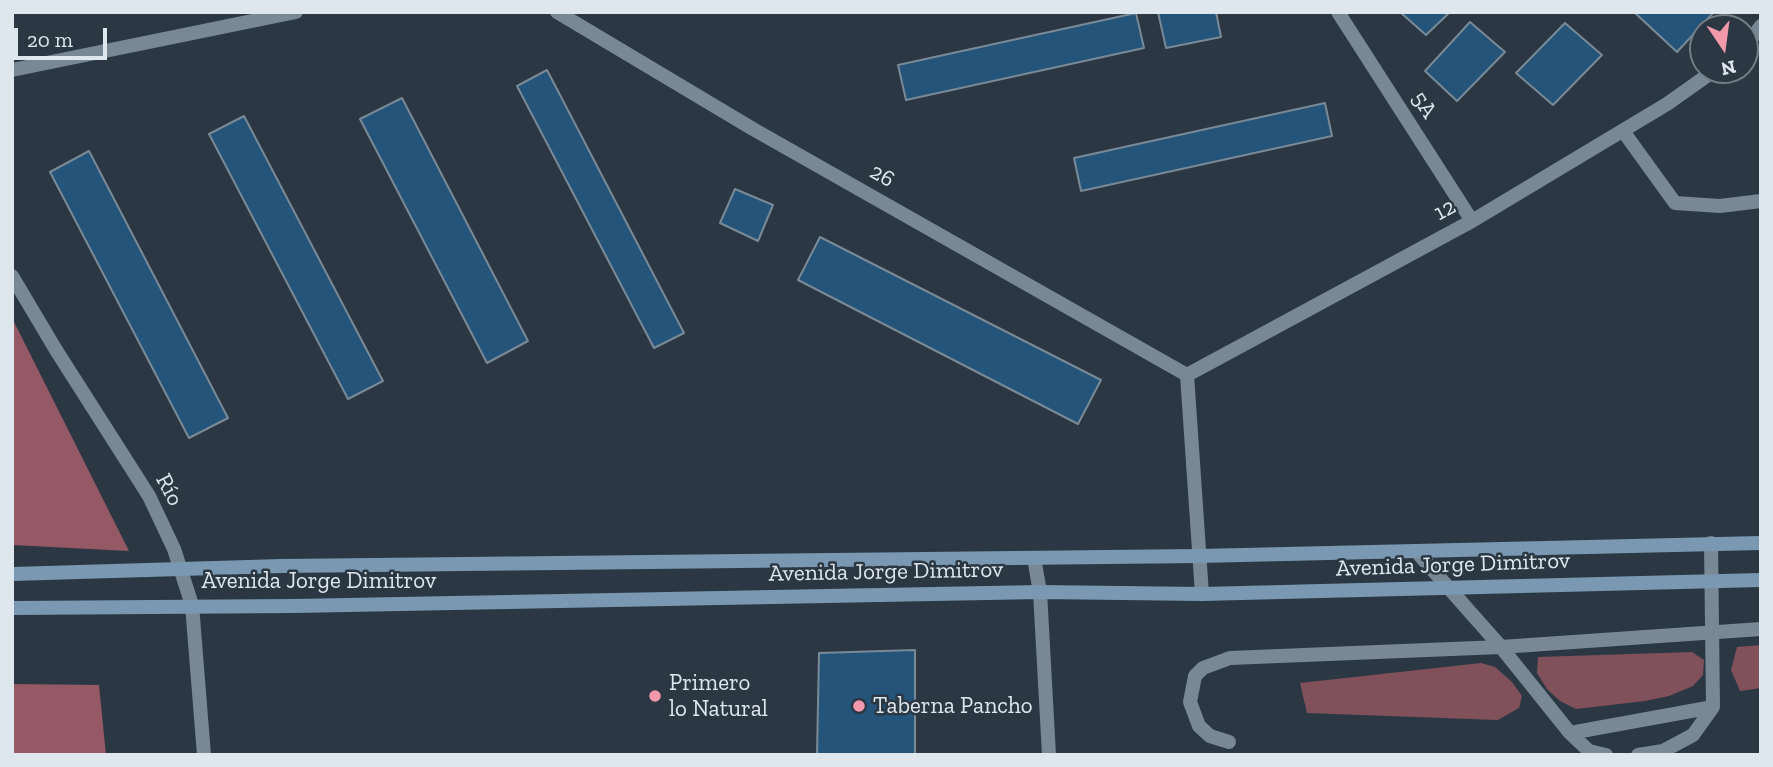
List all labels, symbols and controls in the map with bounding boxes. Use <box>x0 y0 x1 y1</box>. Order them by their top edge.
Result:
scale bar <box>18 14 110 58</box>
north arrow <box>1689 14 1759 84</box>
text: 20 m <box>27 27 73 52</box>
text: N <box>1719 55 1738 81</box>
street label: 5A <box>1405 86 1443 124</box>
street label: 26 <box>865 158 899 194</box>
street label: 12 <box>1429 193 1461 227</box>
street label: Río <box>149 469 189 511</box>
street label: Avenida Jorge Dimitrov <box>1335 547 1571 583</box>
street label: Avenida Jorge Dimitrov <box>768 556 1004 588</box>
street label: Avenida Jorge Dimitrov <box>202 567 436 595</box>
place label: Primero lo Natural <box>669 669 768 723</box>
marker: Primero lo Natural <box>647 688 663 704</box>
place label: Taberna Pancho <box>873 692 1033 720</box>
marker: Taberna Pancho <box>851 698 867 714</box>

